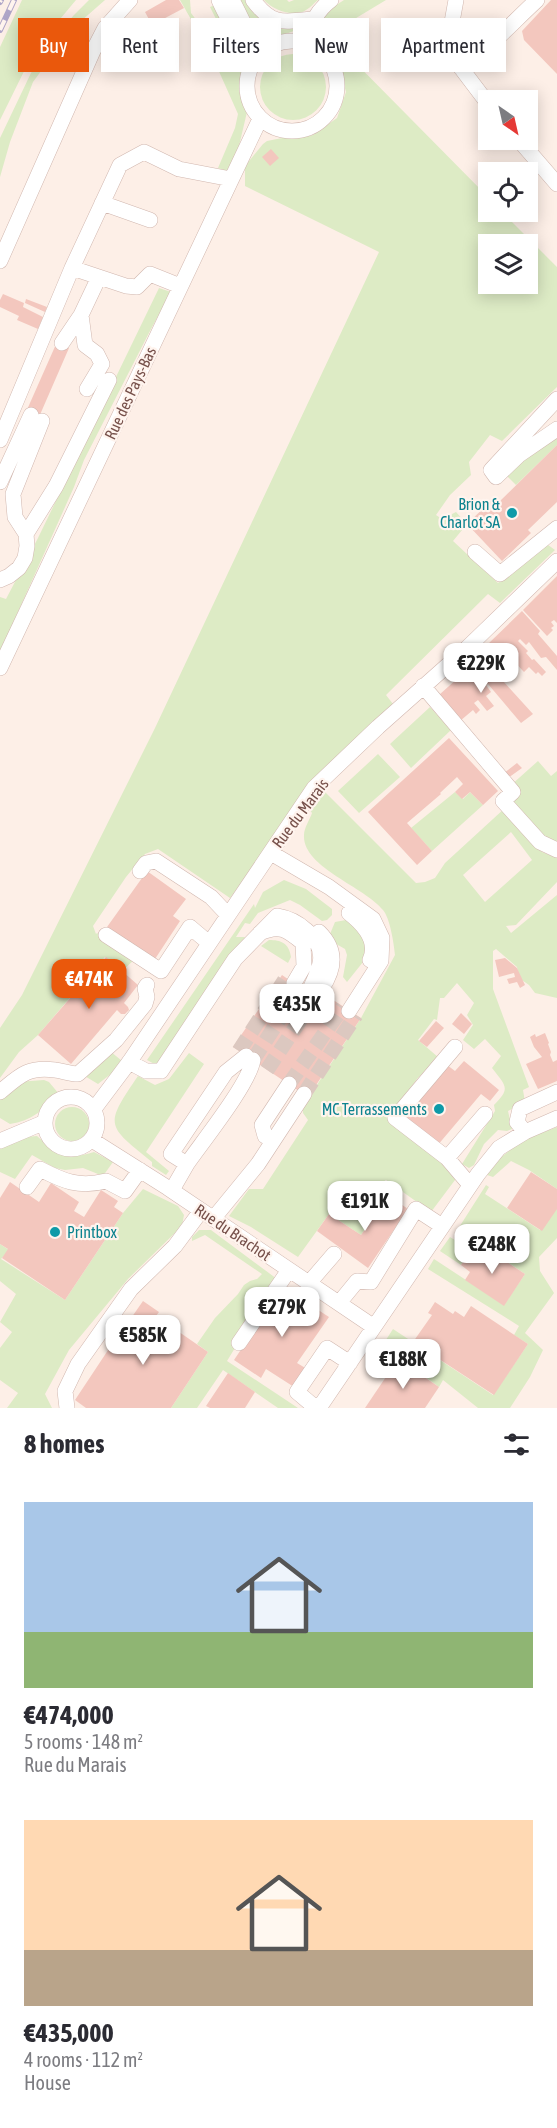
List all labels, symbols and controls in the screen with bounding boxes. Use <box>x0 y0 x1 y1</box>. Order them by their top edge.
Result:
chip: Buy <box>18 18 89 72</box>
chip: Rent <box>101 18 179 72</box>
chip: Filters <box>191 18 281 72</box>
chip: New <box>293 18 369 72</box>
chip: Apartment <box>381 18 506 72</box>
north arrow <box>478 90 538 150</box>
map controls <box>478 90 538 294</box>
button: locate <box>478 162 538 222</box>
button: layers <box>478 234 538 294</box>
street label: Rue des Pays-Bas <box>101 344 160 442</box>
place label: Brion & Charlot SA <box>440 495 501 531</box>
marker: Brion & Charlot SA <box>505 506 519 520</box>
pin: €229K <box>439 643 523 694</box>
text: €229K <box>458 651 505 674</box>
street label: Rue du Marais <box>268 775 332 851</box>
pin: €474K <box>47 959 131 1010</box>
text: €474K <box>66 967 113 990</box>
pin: €435K <box>255 984 339 1035</box>
text: €435K <box>274 992 321 1015</box>
place label: MC Terrassements <box>322 1100 427 1118</box>
marker: MC Terrassements <box>432 1102 446 1116</box>
pin: €191K <box>323 1181 407 1232</box>
text: €191K <box>342 1189 389 1212</box>
street label: Rue du Brachot <box>192 1200 275 1264</box>
place label: Printbox <box>67 1223 118 1241</box>
pin: €248K <box>450 1224 534 1275</box>
marker: Printbox <box>48 1225 62 1239</box>
text: €248K <box>469 1232 516 1255</box>
pin: €279K <box>240 1287 324 1338</box>
text: €279K <box>259 1295 306 1318</box>
pin: €585K <box>101 1315 185 1366</box>
text: €585K <box>120 1323 167 1346</box>
pin: €188K <box>361 1339 445 1390</box>
text: €188K <box>380 1347 427 1370</box>
icon: filters <box>500 1428 533 1461</box>
text: 8 homes <box>24 1429 104 1459</box>
icon: home <box>225 1541 333 1649</box>
text: €474,000 <box>24 1700 114 1730</box>
text: 5 rooms · 148 m² <box>24 1730 143 1753</box>
text: Rue du Marais <box>24 1753 127 1776</box>
icon: home <box>225 1859 333 1967</box>
text: €435,000 <box>24 2018 114 2048</box>
text: 4 rooms · 112 m² <box>24 2048 143 2071</box>
text: House <box>24 2071 71 2094</box>

